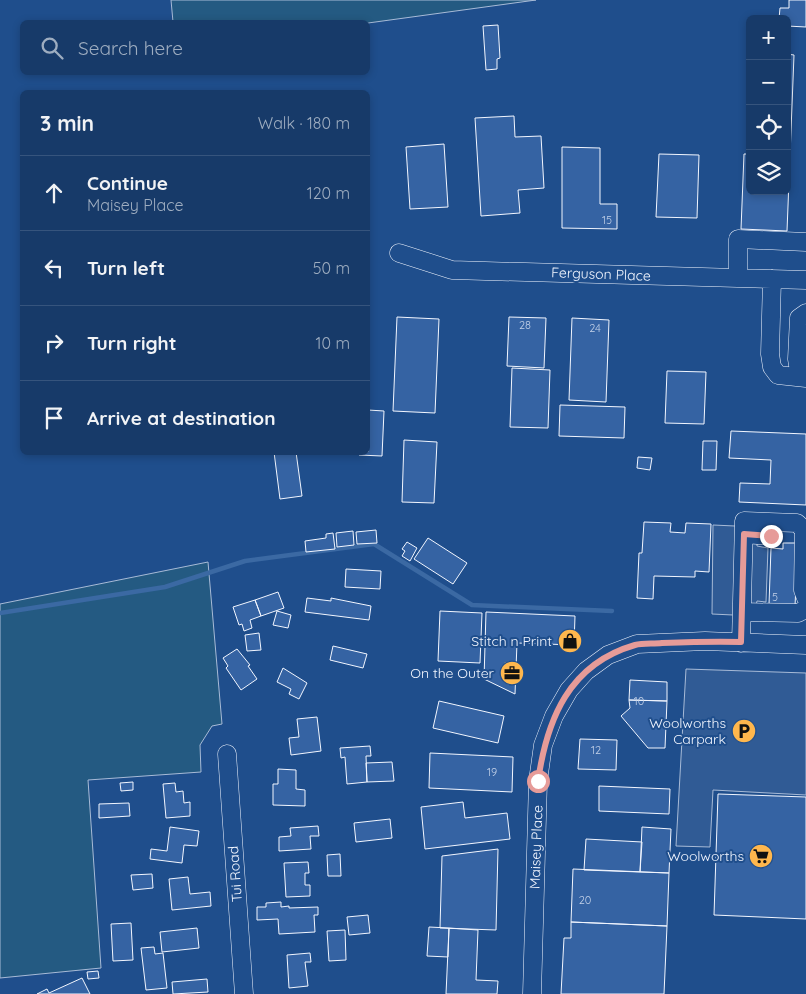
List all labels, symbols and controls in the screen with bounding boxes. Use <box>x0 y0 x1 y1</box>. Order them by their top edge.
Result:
map controls <box>746 15 791 195</box>
button: + <box>746 15 791 60</box>
search box <box>20 20 370 75</box>
icon: search <box>38 34 66 62</box>
text: Search here <box>78 36 183 60</box>
button: − <box>746 60 791 105</box>
button: locate <box>746 105 791 150</box>
text: 3 min <box>40 110 94 136</box>
text: Walk · 180 m <box>258 113 350 133</box>
button: layers <box>746 150 791 195</box>
text: Continue <box>87 171 168 195</box>
icon: ahead <box>40 179 68 207</box>
text: 120 m <box>307 183 350 203</box>
text: Maisey Place <box>87 195 184 215</box>
house number: 15 <box>602 213 612 227</box>
icon: left <box>40 254 68 282</box>
text: Turn left <box>87 256 165 280</box>
text: 50 m <box>313 258 350 278</box>
street label: Ferguson Place <box>551 263 651 285</box>
house number: 28 <box>519 318 531 332</box>
house number: 24 <box>589 321 601 335</box>
icon: right <box>40 329 68 357</box>
text: Turn right <box>87 331 176 355</box>
text: 10 m <box>316 333 350 353</box>
icon: arrive <box>40 404 68 432</box>
text: Arrive at destination <box>87 406 276 430</box>
route end <box>760 525 783 548</box>
house number: 5 <box>772 590 778 604</box>
shop icon: Stitch n Print <box>557 628 583 654</box>
place label: Stitch n Print <box>471 632 552 650</box>
office icon: On the Outer <box>499 660 525 686</box>
place label: On the Outer <box>410 664 495 682</box>
house number: 10 <box>634 694 644 708</box>
place label: Woolworths Carpark <box>649 714 726 748</box>
parking icon: Woolworths Carpark <box>731 718 757 744</box>
house number: 12 <box>591 743 601 757</box>
house number: 19 <box>487 765 497 779</box>
route start <box>527 770 550 793</box>
street label: Maisey Place <box>526 804 546 890</box>
supermarket icon: Woolworths <box>748 843 774 869</box>
street label: Tui Road <box>224 845 246 903</box>
place label: Woolworths <box>667 847 744 865</box>
house number: 20 <box>579 893 591 907</box>

